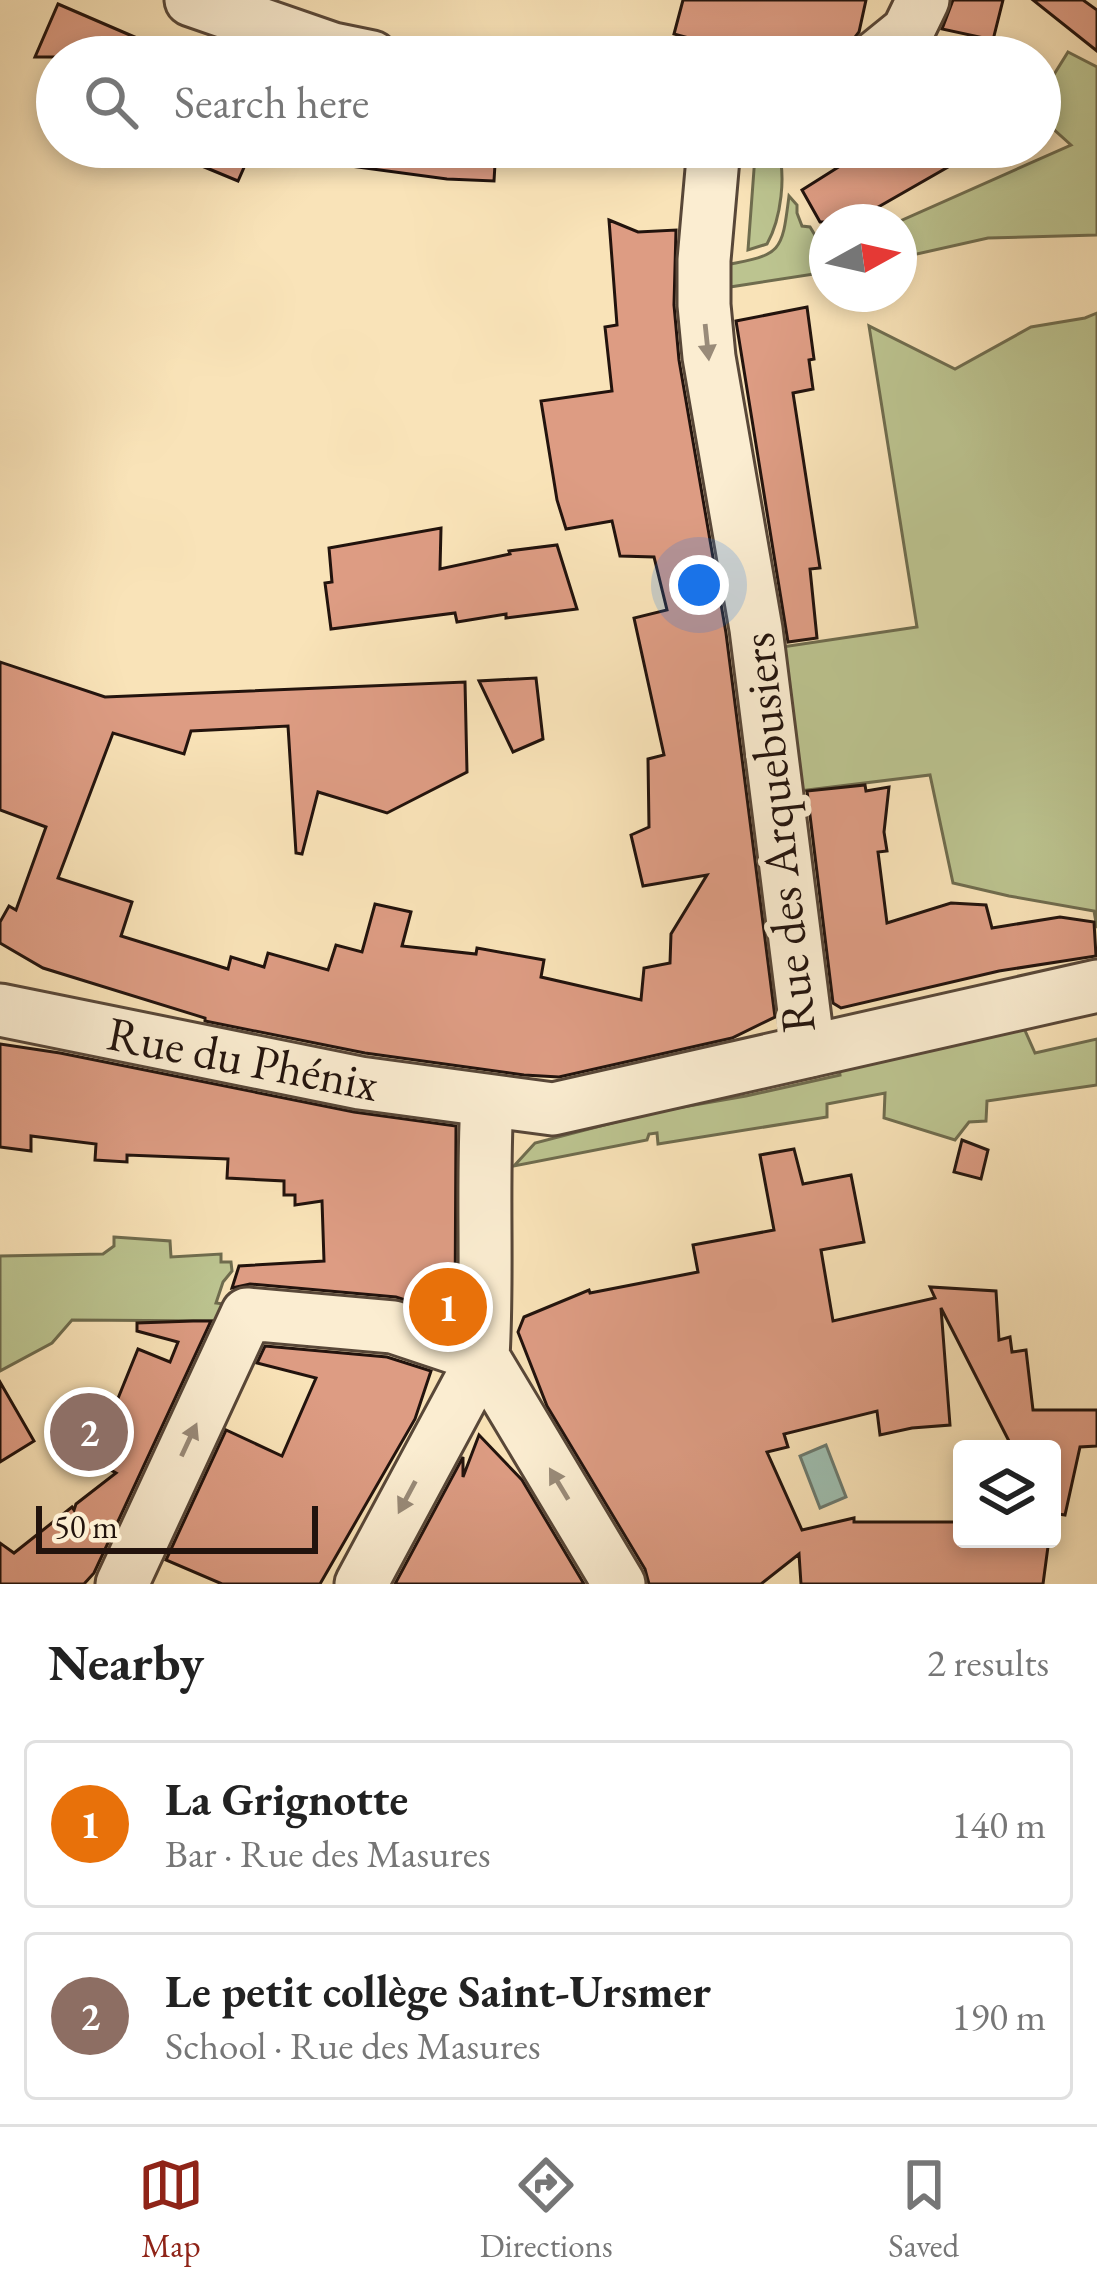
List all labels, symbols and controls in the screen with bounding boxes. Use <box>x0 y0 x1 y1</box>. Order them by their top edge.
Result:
search box <box>36 36 1061 168</box>
icon: search <box>78 69 144 135</box>
text: Search here <box>174 73 369 131</box>
north arrow <box>809 204 917 312</box>
one-way arrow <box>698 324 717 361</box>
your location <box>669 555 729 615</box>
street label: Rue des Arquebusiers <box>725 630 829 1036</box>
street label: Rue du Phénix <box>102 1001 384 1115</box>
pin: 1 <box>409 1262 487 1352</box>
pin: 2 <box>50 1387 128 1477</box>
one-way arrow <box>179 1422 199 1457</box>
map controls <box>953 1440 1061 1548</box>
button: layers <box>953 1440 1061 1548</box>
one-way arrow <box>549 1467 570 1501</box>
one-way arrow <box>397 1479 418 1514</box>
scale bar <box>36 1500 318 1553</box>
text: 50 m <box>54 1505 118 1548</box>
text: Nearby <box>48 1629 204 1695</box>
text: 2 results <box>927 1637 1049 1688</box>
text: La Grignotte <box>165 1770 408 1828</box>
text: 1 <box>80 1799 100 1850</box>
text: 140 m <box>952 1799 1046 1850</box>
text: Bar · Rue des Masures <box>165 1828 491 1879</box>
text: Le petit collège Saint-Ursmer <box>165 1962 711 2020</box>
text: 2 <box>80 1991 100 2042</box>
text: 190 m <box>952 1991 1046 2042</box>
text: School · Rue des Masures <box>165 2020 541 2071</box>
tab: Map <box>138 2152 204 2267</box>
tab: Directions <box>480 2152 613 2267</box>
tab: Saved <box>888 2152 959 2267</box>

